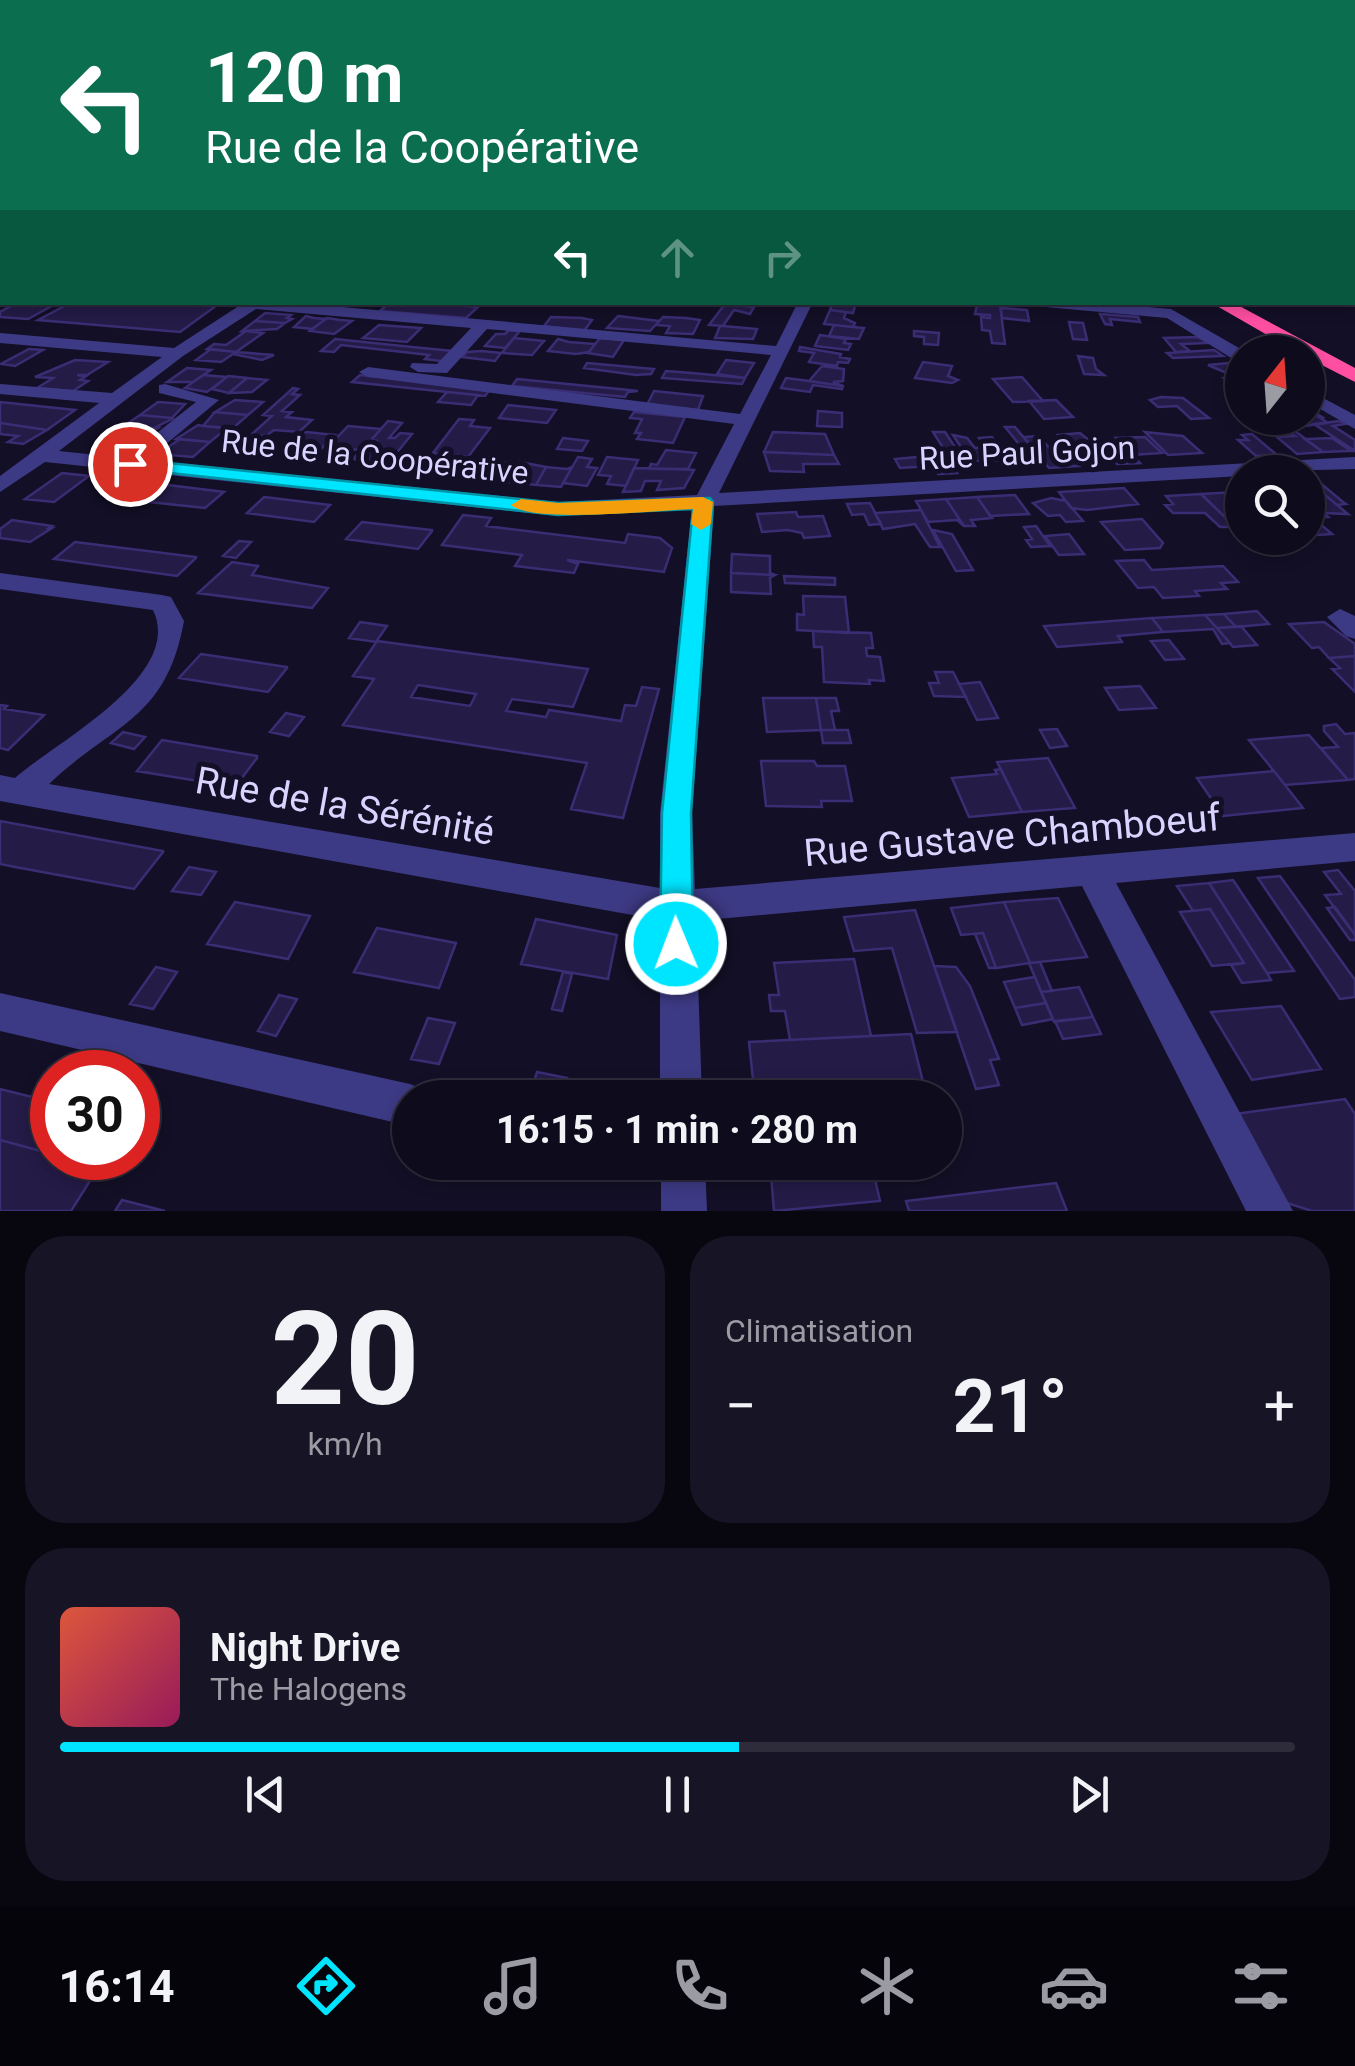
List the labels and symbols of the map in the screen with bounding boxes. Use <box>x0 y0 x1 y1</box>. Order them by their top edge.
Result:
north arrow <box>1225 335 1325 435</box>
pin <box>88 422 173 507</box>
street label: Rue de la Coopérative <box>219 422 531 492</box>
street label: Rue Paul Gojon <box>918 428 1136 478</box>
street label: Rue de la Sérénité <box>192 758 498 854</box>
street label: Rue Gustave Chamboeuf <box>802 795 1223 875</box>
position arrow <box>624 892 728 996</box>
speed limit sign: 30 <box>30 1050 160 1180</box>

